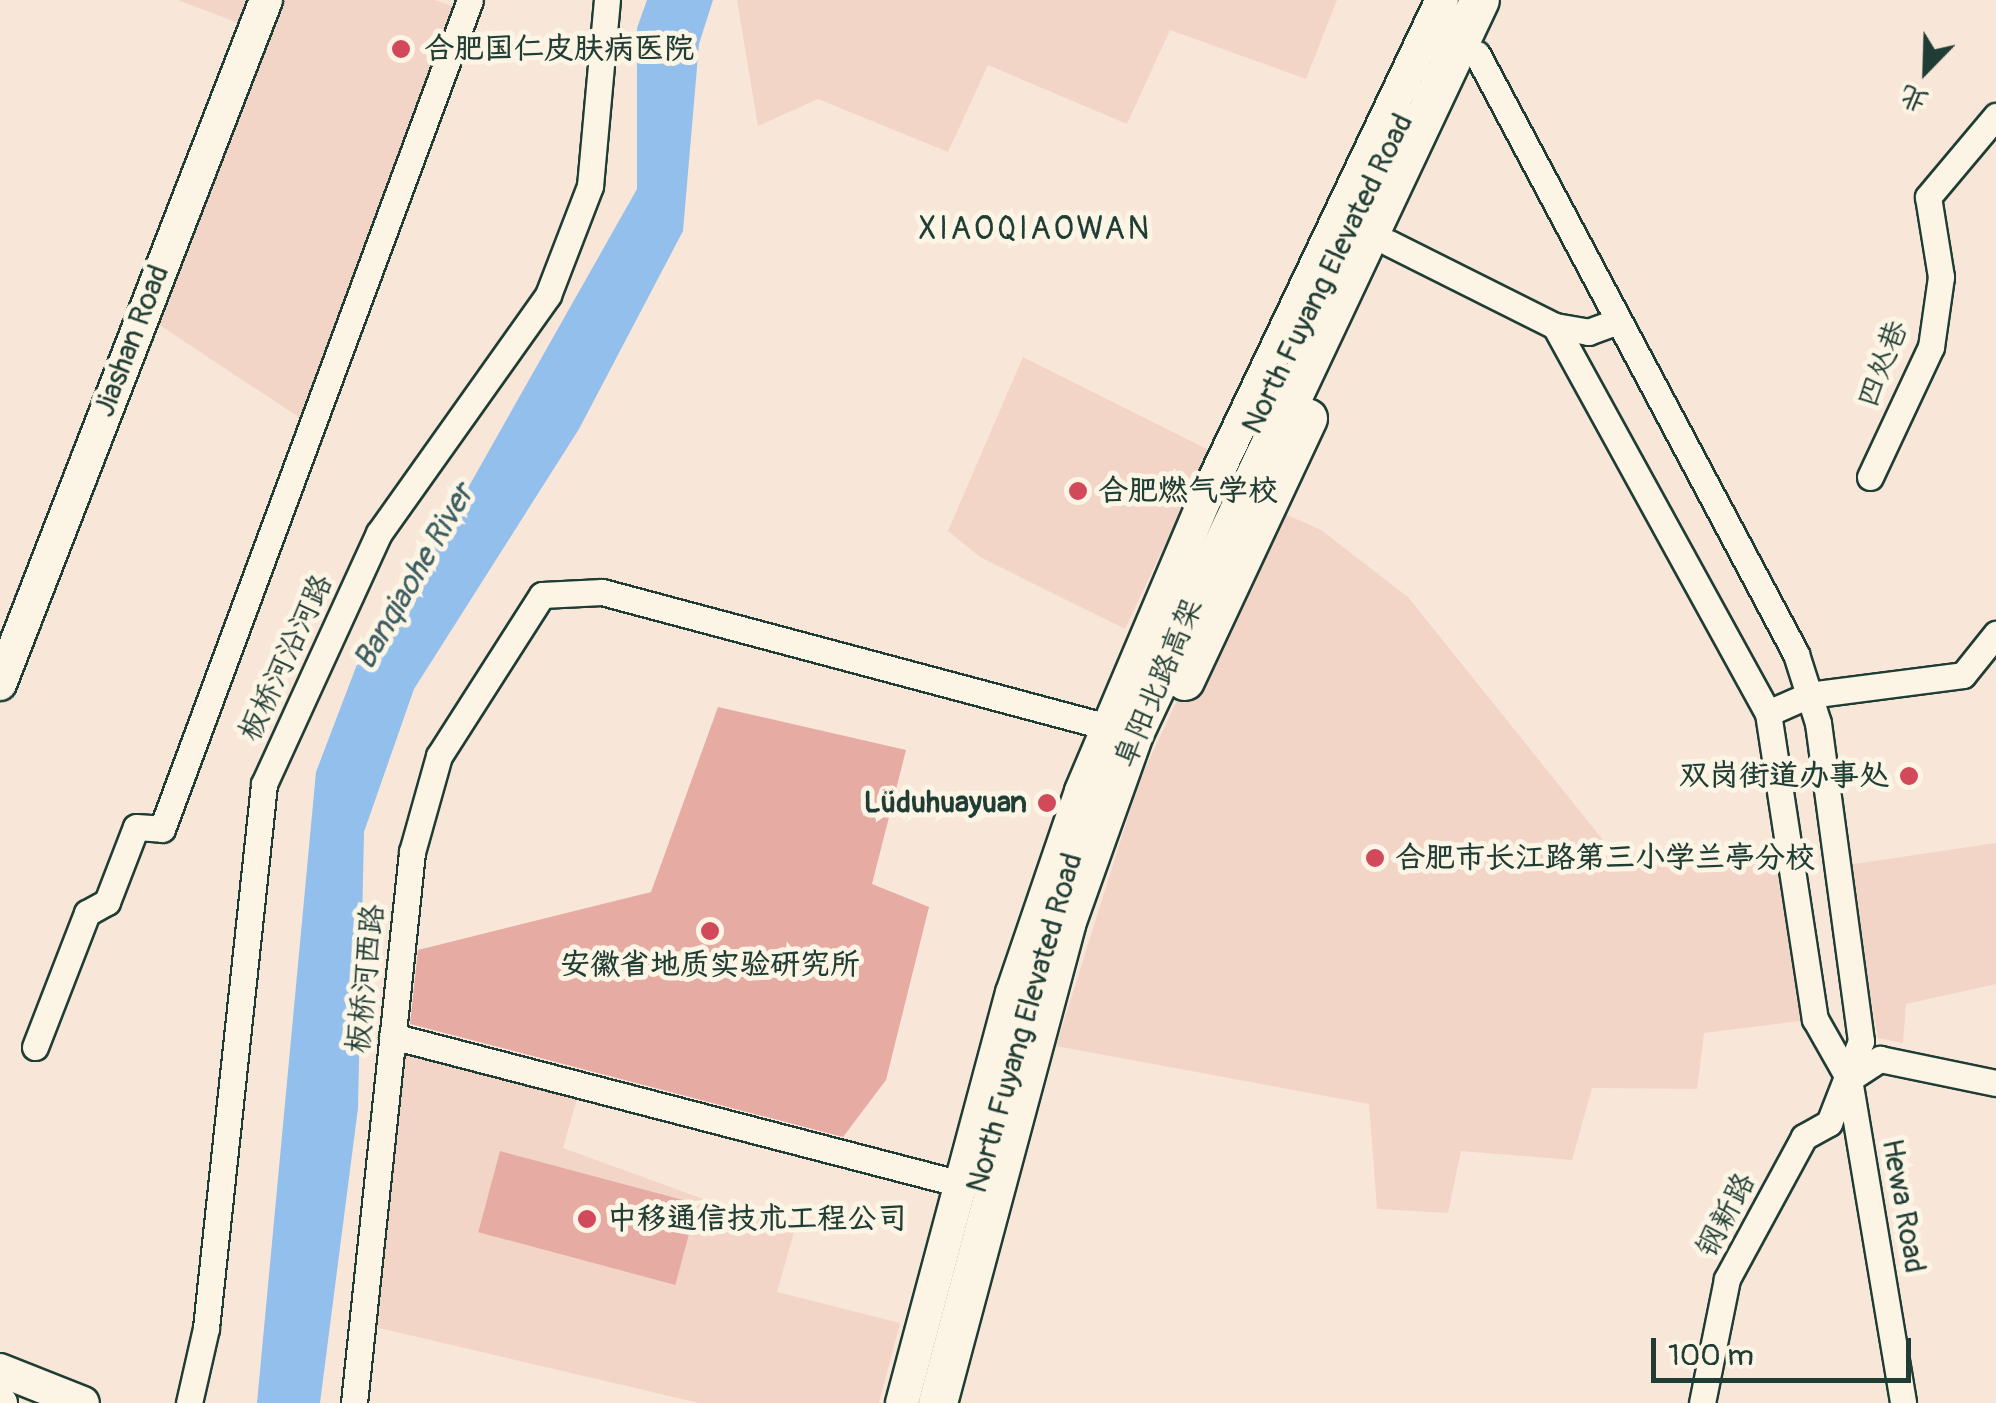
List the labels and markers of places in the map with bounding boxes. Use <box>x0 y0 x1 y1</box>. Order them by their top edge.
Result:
place label: 合肥国仁皮肤病医院 <box>424 31 694 67</box>
marker: 合肥国仁皮肤病医院 <box>388 36 414 62</box>
place label: 合肥燃气学校 <box>1098 473 1278 509</box>
marker: 合肥燃气学校 <box>1067 480 1089 502</box>
place label: 双岗街道办事处 <box>1679 758 1889 794</box>
marker: 双岗街道办事处 <box>1898 765 1920 787</box>
place label: Lüduhuayuan <box>864 785 1027 821</box>
marker: Lüduhuayuan <box>1036 792 1058 814</box>
place label: 合肥市长江路第三小学兰亭分校 <box>1395 840 1815 876</box>
marker: 合肥市长江路第三小学兰亭分校 <box>1364 847 1386 869</box>
marker: 安徽省地质实验研究所 <box>699 920 721 942</box>
place label: 安徽省地质实验研究所 <box>560 947 860 983</box>
place label: 中移通信技术工程公司 <box>607 1201 907 1237</box>
marker: 中移通信技术工程公司 <box>576 1208 598 1230</box>

